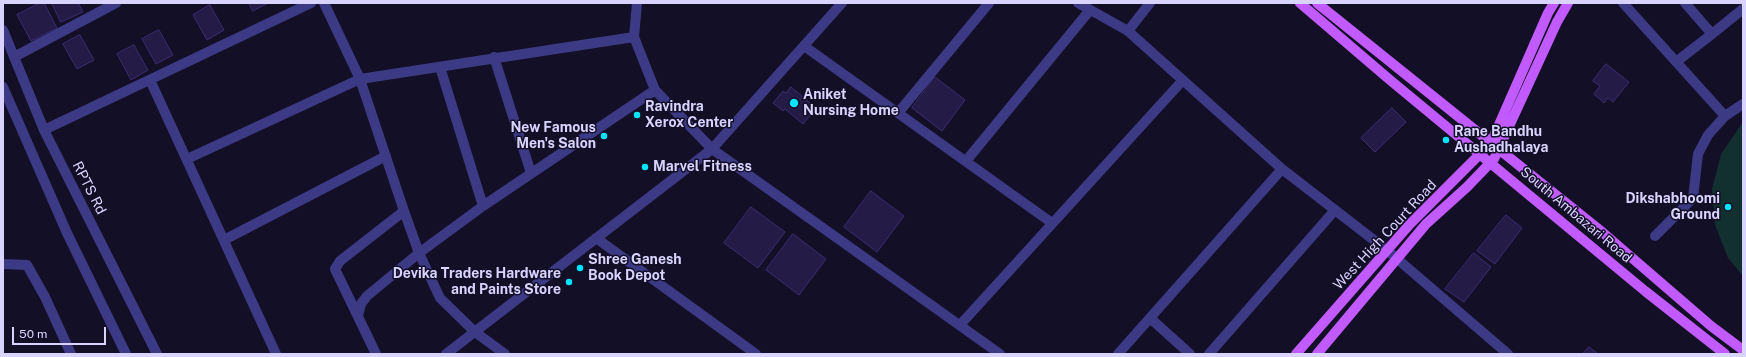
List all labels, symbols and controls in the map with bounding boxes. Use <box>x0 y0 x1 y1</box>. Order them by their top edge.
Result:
place label: Aniket Nursing Home <box>803 87 899 120</box>
marker: Aniket Nursing Home <box>788 97 800 109</box>
place label: Ravindra Xerox Center <box>645 99 733 132</box>
marker: Ravindra Xerox Center <box>632 110 642 120</box>
place label: New Famous Men's Salon <box>511 120 596 152</box>
place label: Rane Bandhu Aushadhalaya <box>1454 124 1548 156</box>
marker: New Famous Men's Salon <box>599 131 609 141</box>
marker: Rane Bandhu Aushadhalaya <box>1441 135 1451 145</box>
street label: RPTS Rd <box>69 159 109 217</box>
place label: Marvel Fitness <box>653 159 752 175</box>
marker: Marvel Fitness <box>640 162 650 172</box>
street label: South Ambazari Road <box>1517 163 1635 267</box>
street label: West High Court Road <box>1330 177 1440 293</box>
place label: Dikshabhoomi Ground <box>1626 191 1720 224</box>
marker: Dikshabhoomi Ground <box>1723 202 1733 212</box>
place label: Shree Ganesh Book Depot <box>588 252 682 284</box>
marker: Shree Ganesh Book Depot <box>575 263 585 273</box>
place label: Devika Traders Hardware and Paints Store <box>393 266 561 298</box>
marker: Devika Traders Hardware and Paints Store <box>564 277 574 287</box>
scale bar <box>14 319 108 345</box>
text: 50 m <box>19 327 47 341</box>

